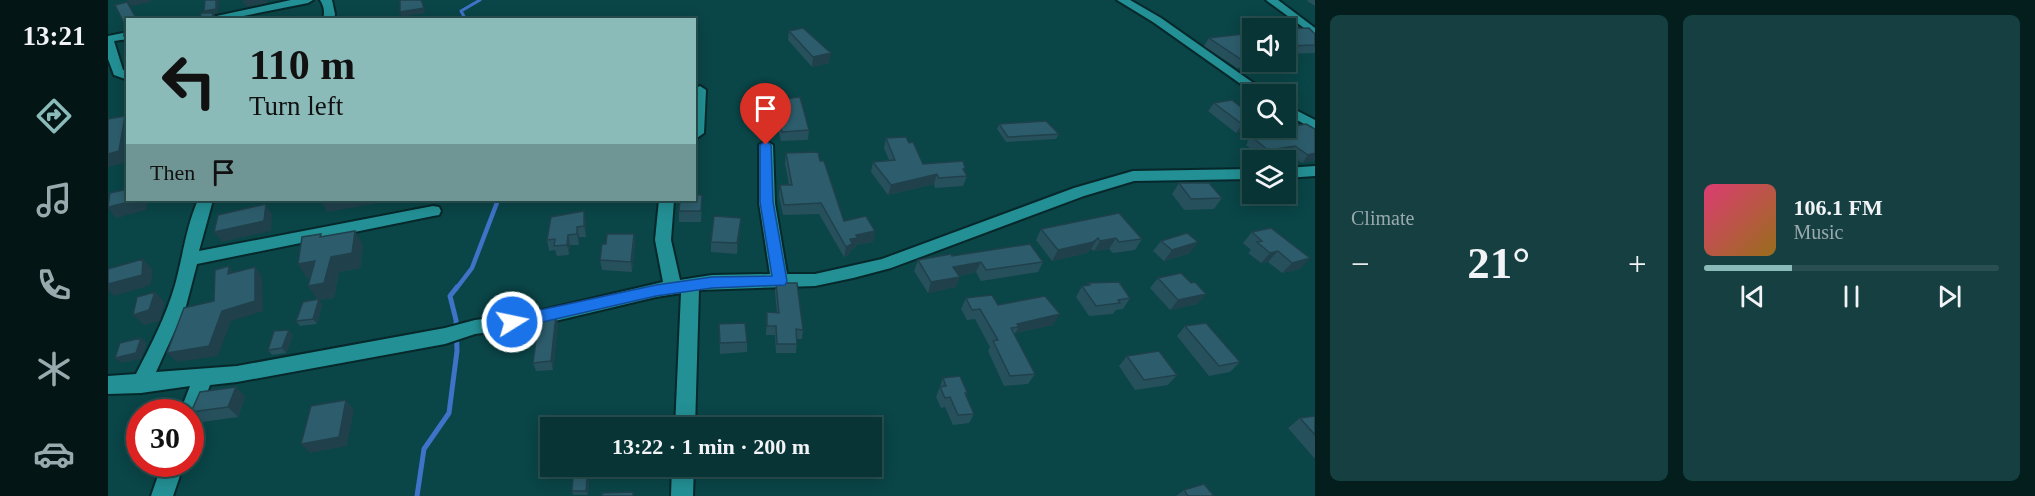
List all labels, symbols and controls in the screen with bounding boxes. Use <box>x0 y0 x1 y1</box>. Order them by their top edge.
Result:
map controls <box>1242 18 1296 204</box>
button: sound <box>1242 18 1296 72</box>
text: 13:21 <box>23 21 86 51</box>
icon: left <box>150 42 228 120</box>
text: 110 m <box>249 42 355 88</box>
pin <box>740 83 791 145</box>
button: search <box>1242 84 1296 138</box>
text: Turn left <box>249 91 343 121</box>
icon: arrive <box>749 92 782 125</box>
icon: directions <box>33 95 75 137</box>
button: layers <box>1242 150 1296 204</box>
icon: arrive <box>207 156 240 189</box>
text: Then <box>150 160 195 185</box>
icon: music <box>33 179 75 221</box>
text: 106.1 FM <box>1794 195 1883 220</box>
text: Climate <box>1351 207 1414 229</box>
text: Music <box>1794 221 1844 243</box>
text: 21° <box>1467 238 1530 288</box>
text: − <box>1351 246 1370 282</box>
text: + <box>1628 246 1647 282</box>
icon: phone <box>33 264 75 306</box>
icon: previous <box>1736 280 1769 313</box>
icon: pause <box>1835 280 1868 313</box>
icon: next <box>1933 280 1966 313</box>
position arrow <box>480 290 544 354</box>
icon: climate <box>33 348 75 390</box>
speed limit sign: 30 <box>126 399 204 477</box>
icon: car <box>33 433 75 475</box>
text: 13:22 · 1 min · 200 m <box>612 434 810 459</box>

